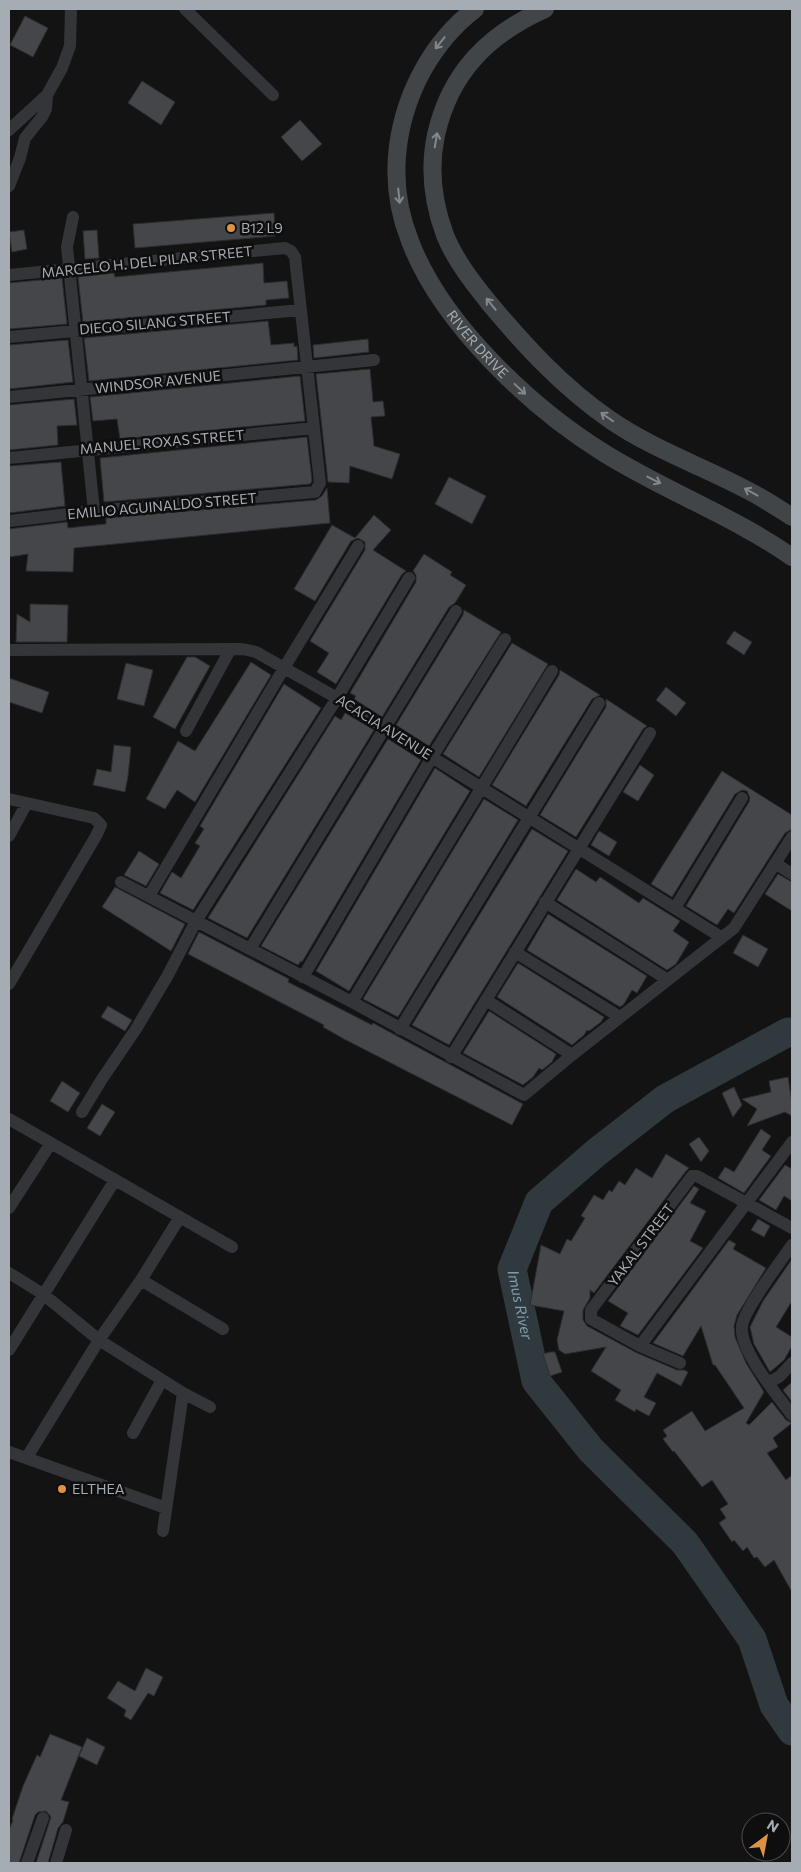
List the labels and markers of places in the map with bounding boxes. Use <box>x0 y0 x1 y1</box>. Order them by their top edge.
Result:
place label: B12 L9 <box>241 219 283 236</box>
marker: B12 L9 <box>225 222 237 234</box>
place label: ELTHEA <box>72 1480 125 1497</box>
marker: ELTHEA <box>56 1483 68 1495</box>

